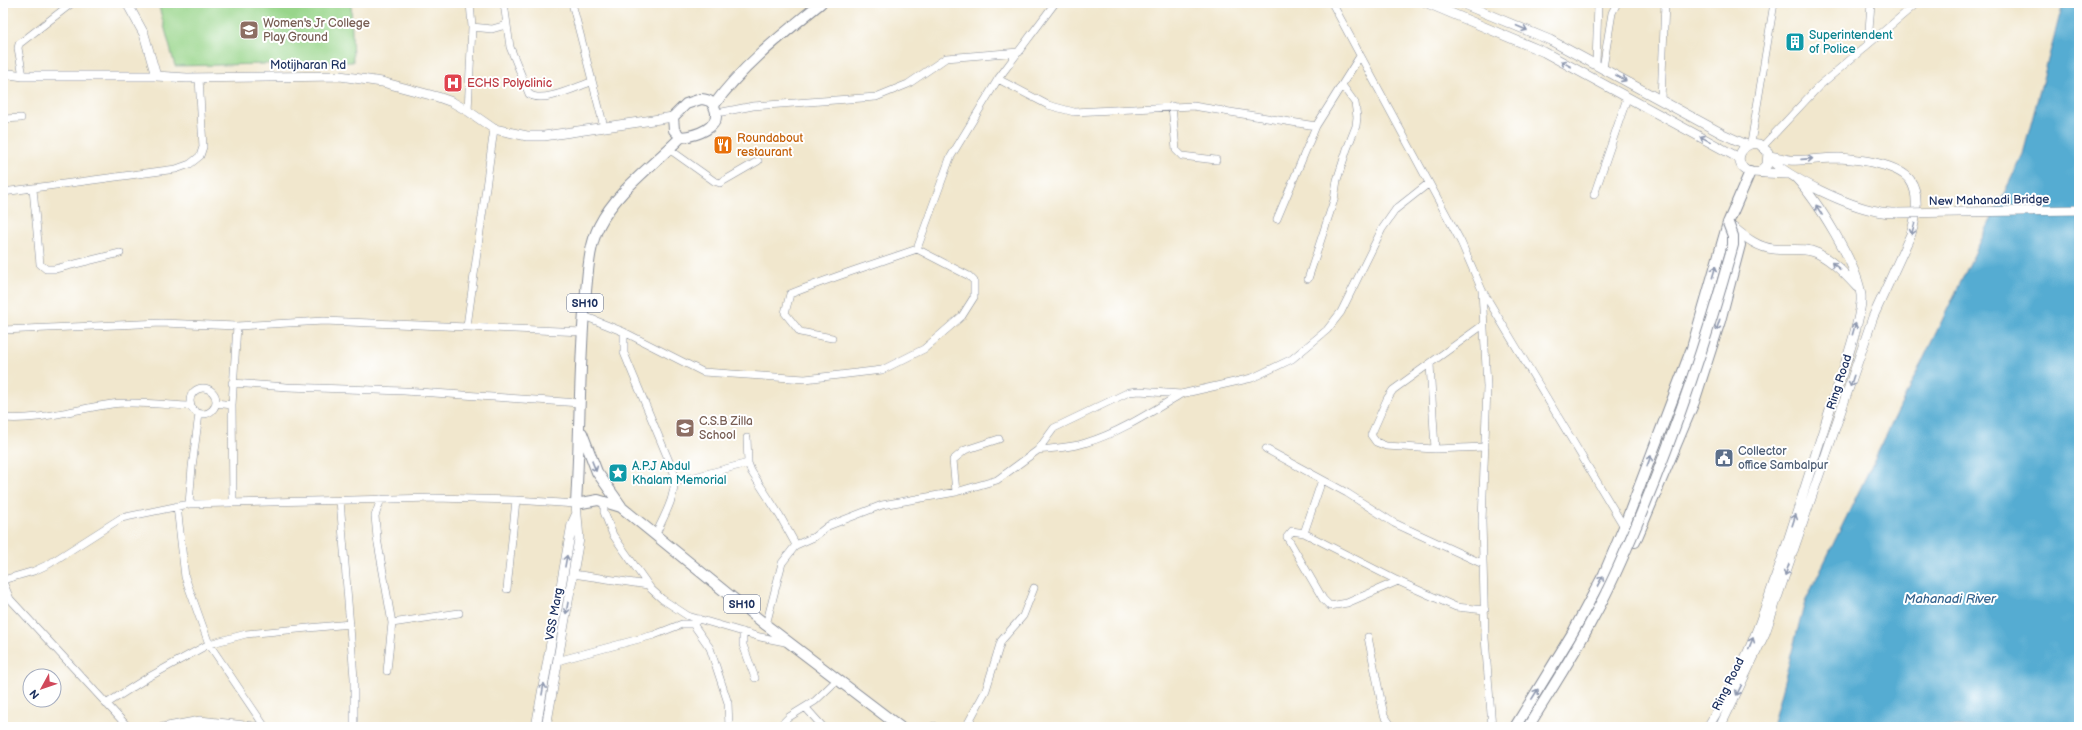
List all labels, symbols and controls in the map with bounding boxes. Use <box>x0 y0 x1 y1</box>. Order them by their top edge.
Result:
place label: Women's Jr College Play Ground <box>263 16 370 45</box>
school or university icon: Women's Jr College Play Ground <box>238 19 260 41</box>
one-way arrow <box>1516 25 1528 32</box>
place label: Superintendent of Police <box>1809 28 1893 57</box>
building icon: Superintendent of Police <box>1784 31 1806 53</box>
street label: Motijharan Rd <box>270 58 346 73</box>
one-way arrow <box>1560 60 1572 68</box>
hospital icon: ECHS Polyclinic <box>442 72 464 94</box>
one-way arrow <box>1615 75 1627 82</box>
place label: ECHS Polyclinic <box>467 76 552 91</box>
place label: Roundabout restaurant <box>737 131 803 160</box>
restaurant icon: Roundabout restaurant <box>712 134 734 156</box>
one-way arrow <box>1699 135 1711 143</box>
one-way arrow <box>1800 156 1813 163</box>
street label: New Mahanadi Bridge <box>1928 192 2050 209</box>
one-way arrow <box>1815 204 1823 216</box>
one-way arrow <box>1909 222 1916 235</box>
one-way arrow <box>1830 262 1841 271</box>
one-way arrow <box>1711 265 1718 278</box>
road number: SH10 <box>567 294 603 312</box>
one-way arrow <box>1714 318 1721 331</box>
one-way arrow <box>1851 323 1858 336</box>
street label: Ring Road <box>1823 352 1855 412</box>
one-way arrow <box>1847 374 1855 386</box>
place label: C.S.B Zilla School <box>699 414 753 443</box>
school or university icon: C.S.B Zilla School <box>674 417 696 439</box>
place label: Collector office Sambalpur <box>1738 444 1829 473</box>
public building icon: Collector office Sambalpur <box>1713 447 1735 469</box>
one-way arrow <box>1646 455 1654 467</box>
one-way arrow <box>591 459 599 471</box>
place label: A.P.J Abdul Khalam Memorial <box>632 459 727 488</box>
place icon: A.P.J Abdul Khalam Memorial <box>607 462 629 484</box>
one-way arrow <box>1791 514 1798 527</box>
one-way arrow <box>562 554 570 567</box>
one-way arrow <box>1783 564 1791 576</box>
one-way arrow <box>1597 575 1604 587</box>
street label: VSS Marg <box>542 586 567 642</box>
water label: Mahanadi River <box>1904 591 1997 607</box>
road number: SH10 <box>724 595 760 613</box>
one-way arrow <box>562 602 570 615</box>
one-way arrow <box>1748 637 1756 649</box>
street label: Ring Road <box>1709 655 1748 713</box>
north arrow <box>22 668 62 708</box>
one-way arrow <box>540 683 548 696</box>
one-way arrow <box>1735 684 1742 696</box>
text: N <box>27 687 42 701</box>
one-way arrow <box>1532 688 1540 700</box>

